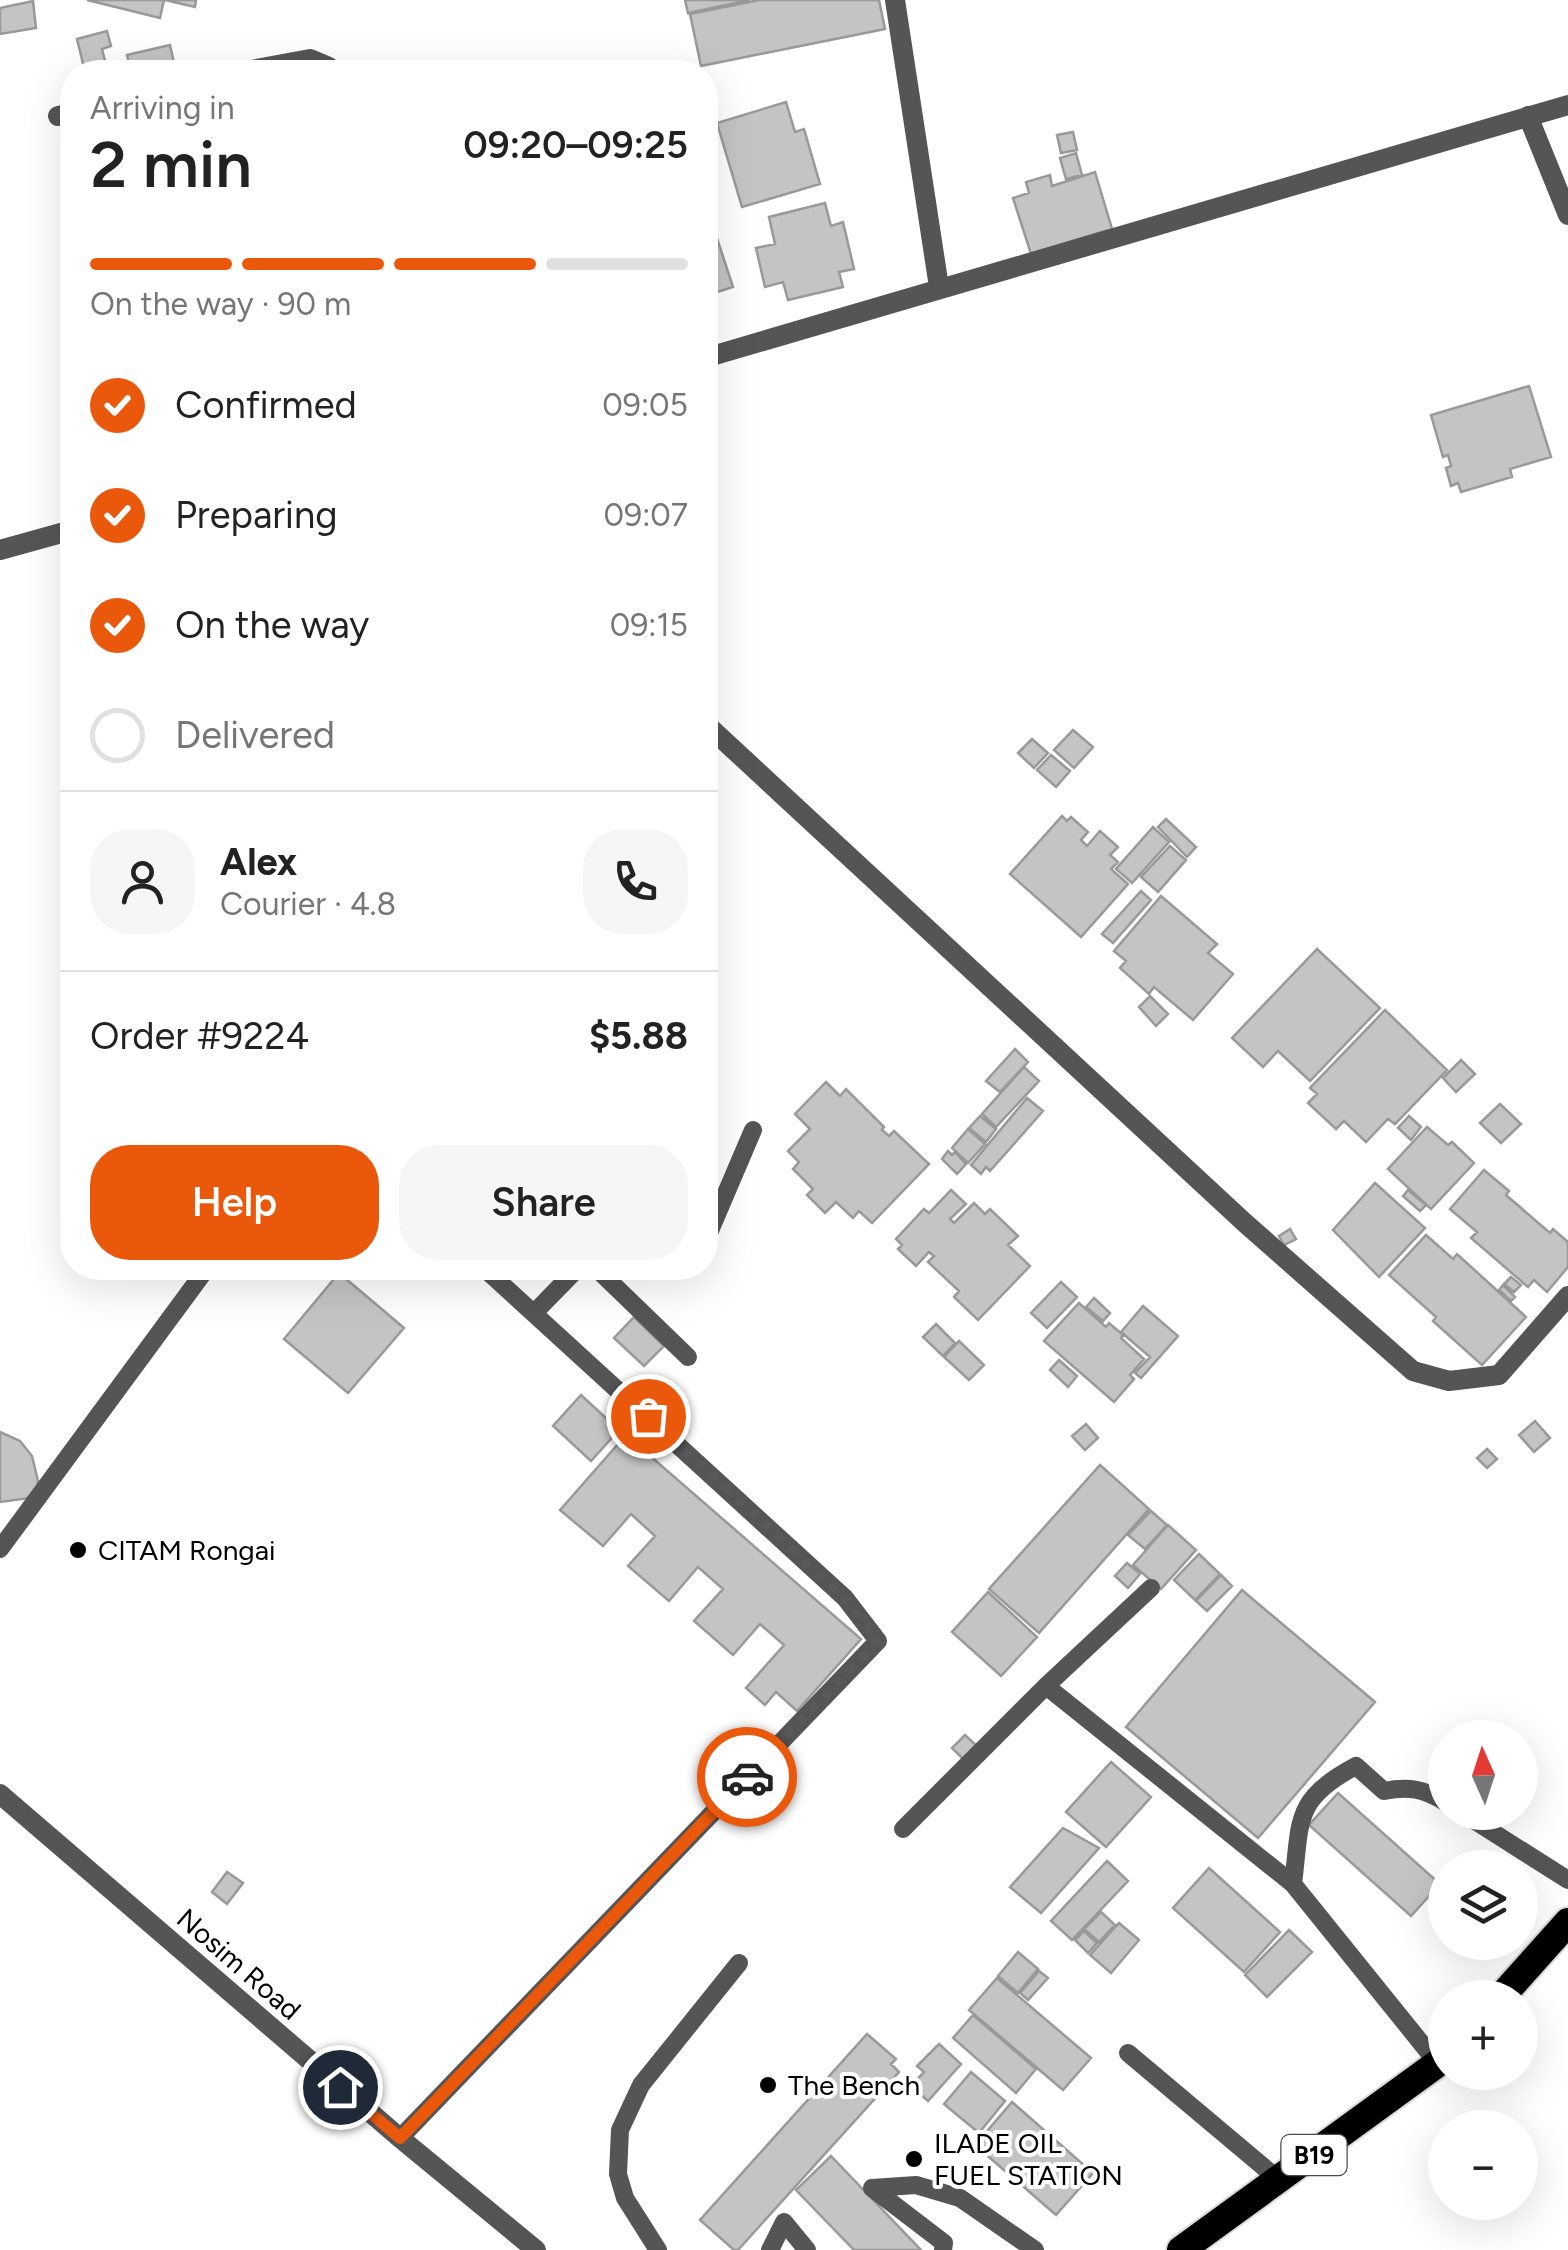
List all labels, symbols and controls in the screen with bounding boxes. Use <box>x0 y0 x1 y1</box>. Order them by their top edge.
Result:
text: Arriving in <box>90 89 235 127</box>
text: 09:20–09:25 <box>463 122 688 168</box>
text: 2 min <box>90 125 252 203</box>
text: On the way · 90 m <box>90 285 351 323</box>
icon: check <box>90 378 145 433</box>
text: Confirmed <box>175 382 357 428</box>
text: 09:05 <box>602 386 688 424</box>
icon: check <box>90 488 145 543</box>
text: Preparing <box>175 492 337 538</box>
text: 09:07 <box>604 496 688 534</box>
icon: check <box>90 598 145 653</box>
text: On the way <box>175 602 369 648</box>
text: 09:15 <box>610 606 688 644</box>
text: Delivered <box>175 712 335 758</box>
button: person <box>90 829 195 934</box>
button: phone <box>583 829 688 934</box>
text: Alex <box>220 839 297 885</box>
text: Courier · 4.8 <box>220 885 396 923</box>
text: Order #9224 <box>90 1013 309 1059</box>
text: $5.88 <box>589 1013 688 1059</box>
button: Help <box>90 1145 379 1260</box>
button: Share <box>399 1145 688 1260</box>
pin <box>606 1374 691 1459</box>
icon: bag <box>621 1389 676 1444</box>
place label: CITAM Rongai <box>98 1533 275 1567</box>
marker: CITAM Rongai <box>67 1539 89 1561</box>
north arrow <box>1428 1720 1538 1830</box>
map controls <box>1428 1720 1538 2220</box>
courier <box>697 1727 797 1827</box>
icon: car <box>720 1750 775 1805</box>
button: layers <box>1428 1850 1538 1960</box>
street label: Nosim Road <box>170 1901 308 2027</box>
button: + <box>1428 1980 1538 2090</box>
pin <box>298 2045 383 2130</box>
icon: home <box>313 2060 368 2115</box>
place label: The Bench <box>788 2068 920 2102</box>
marker: The Bench <box>757 2074 779 2096</box>
button: − <box>1428 2110 1538 2220</box>
place label: ILADE OIL FUEL STATION <box>934 2126 1123 2192</box>
road number: B19 <box>1282 2135 1346 2175</box>
marker: ILADE OIL FUEL STATION <box>903 2148 925 2170</box>

